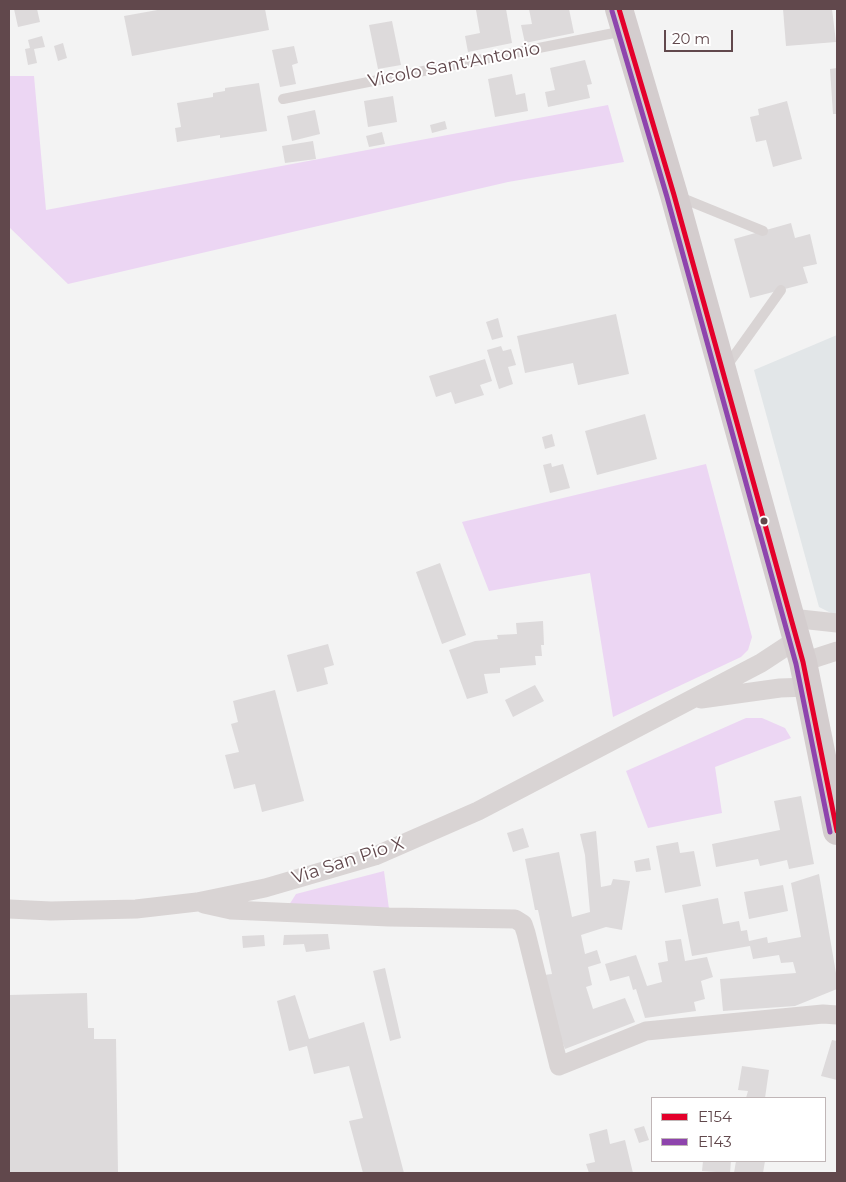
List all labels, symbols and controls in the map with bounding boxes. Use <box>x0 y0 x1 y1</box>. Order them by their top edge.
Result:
scale bar <box>666 20 735 52</box>
text: 20 m <box>672 29 710 48</box>
street label: Vicolo Sant'Antonio <box>366 38 542 92</box>
unlabelled marker <box>759 516 769 526</box>
street label: Via San Pio X <box>289 833 407 889</box>
legend <box>651 1097 826 1162</box>
text: E154 <box>698 1107 732 1126</box>
text: E143 <box>698 1132 732 1151</box>

